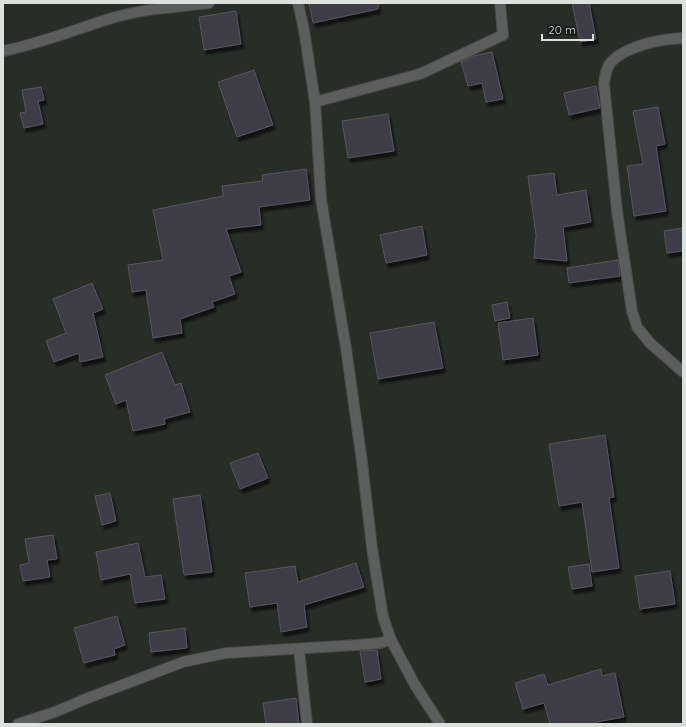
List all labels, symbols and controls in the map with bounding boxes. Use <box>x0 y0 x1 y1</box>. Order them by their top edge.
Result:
scale bar <box>542 16 593 42</box>
text: 20 m <box>548 22 576 37</box>

